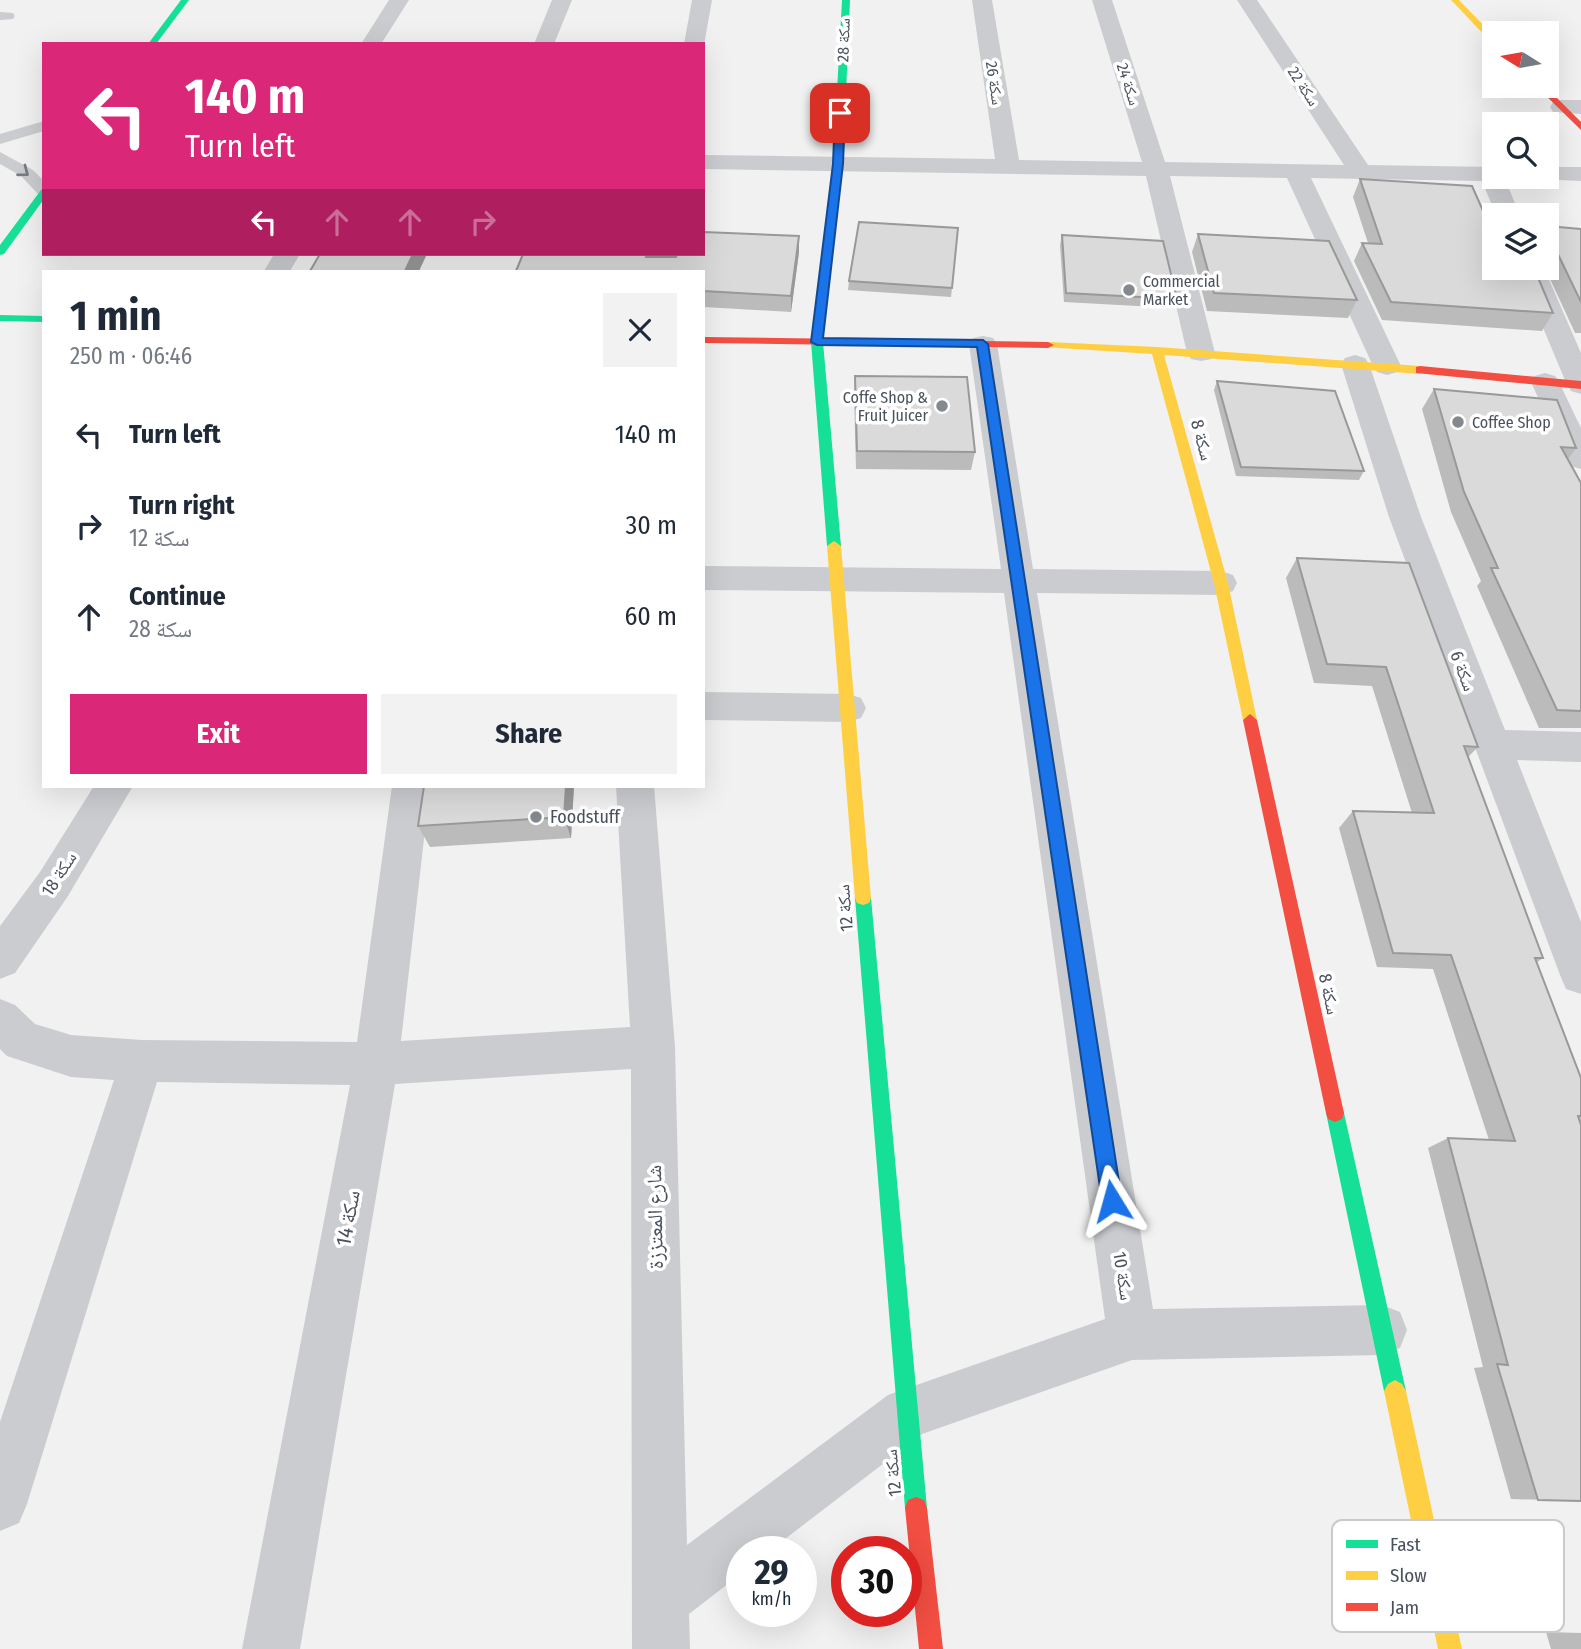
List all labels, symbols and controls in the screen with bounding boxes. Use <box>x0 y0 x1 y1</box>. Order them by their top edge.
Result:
street label: سكة 28 <box>833 18 854 62</box>
north arrow <box>1482 21 1559 98</box>
map controls <box>1482 21 1559 280</box>
street label: سكة 26 <box>982 60 1007 106</box>
street label: سكة 24 <box>1113 61 1144 108</box>
street label: سكة 22 <box>1284 63 1323 109</box>
text: 140 m <box>185 67 305 126</box>
icon: left <box>70 70 161 161</box>
pin <box>810 83 870 143</box>
icon: arrive <box>821 94 859 132</box>
button: search <box>1482 112 1559 189</box>
text: Turn left <box>185 127 295 165</box>
one-way arrow <box>16 164 28 176</box>
icon: left <box>245 203 283 241</box>
icon: ahead <box>318 203 356 241</box>
icon: ahead <box>391 203 429 241</box>
icon: right <box>464 203 502 241</box>
button: layers <box>1482 203 1559 280</box>
place label: Commercial Market <box>1143 272 1220 309</box>
marker: Commercial Market <box>1121 282 1137 298</box>
text: 1 min <box>70 291 161 341</box>
button: close <box>603 293 677 367</box>
text: 250 m · 06:46 <box>70 342 192 370</box>
place label: Coffe Shop & Fruit Juicer <box>843 388 928 425</box>
marker: Coffe Shop & Fruit Juicer <box>934 398 950 414</box>
place label: Coffee Shop <box>1472 413 1551 432</box>
marker: Coffee Shop <box>1450 414 1466 430</box>
icon: left <box>70 416 108 454</box>
street label: سكة 8 <box>1186 417 1218 463</box>
text: Turn left <box>129 419 221 450</box>
text: 140 m <box>615 419 677 450</box>
text: Turn right <box>129 490 235 521</box>
icon: right <box>70 507 108 545</box>
text: 30 m <box>626 510 677 541</box>
text: سكة 12 <box>129 524 190 552</box>
text: Continue <box>129 581 226 612</box>
icon: ahead <box>70 598 108 636</box>
text: 60 m <box>624 601 677 632</box>
text: سكة 28 <box>129 615 192 643</box>
street label: سكة 6 <box>1445 648 1481 694</box>
button: Exit <box>70 694 367 774</box>
button: Share <box>381 694 677 774</box>
place label: Foodstuff <box>550 806 621 828</box>
marker: Foodstuff <box>528 809 544 825</box>
street label: سكة 18 <box>37 848 81 900</box>
street label: سكة 12 <box>832 883 858 933</box>
street label: سكة 8 <box>1314 971 1344 1017</box>
position arrow <box>1075 1164 1149 1238</box>
street label: شارع المعتززة <box>641 1165 669 1269</box>
street label: سكة 14 <box>330 1188 366 1248</box>
street label: سكة 10 <box>1108 1250 1138 1302</box>
street label: سكة 12 <box>880 1448 906 1498</box>
legend <box>1332 1520 1564 1632</box>
text: Fast <box>1390 1533 1421 1556</box>
speed limit sign: 30 <box>831 1536 922 1627</box>
text: 29 <box>754 1551 789 1593</box>
text: Slow <box>1390 1564 1427 1587</box>
text: km/h <box>751 1588 792 1610</box>
text: Jam <box>1390 1596 1419 1619</box>

